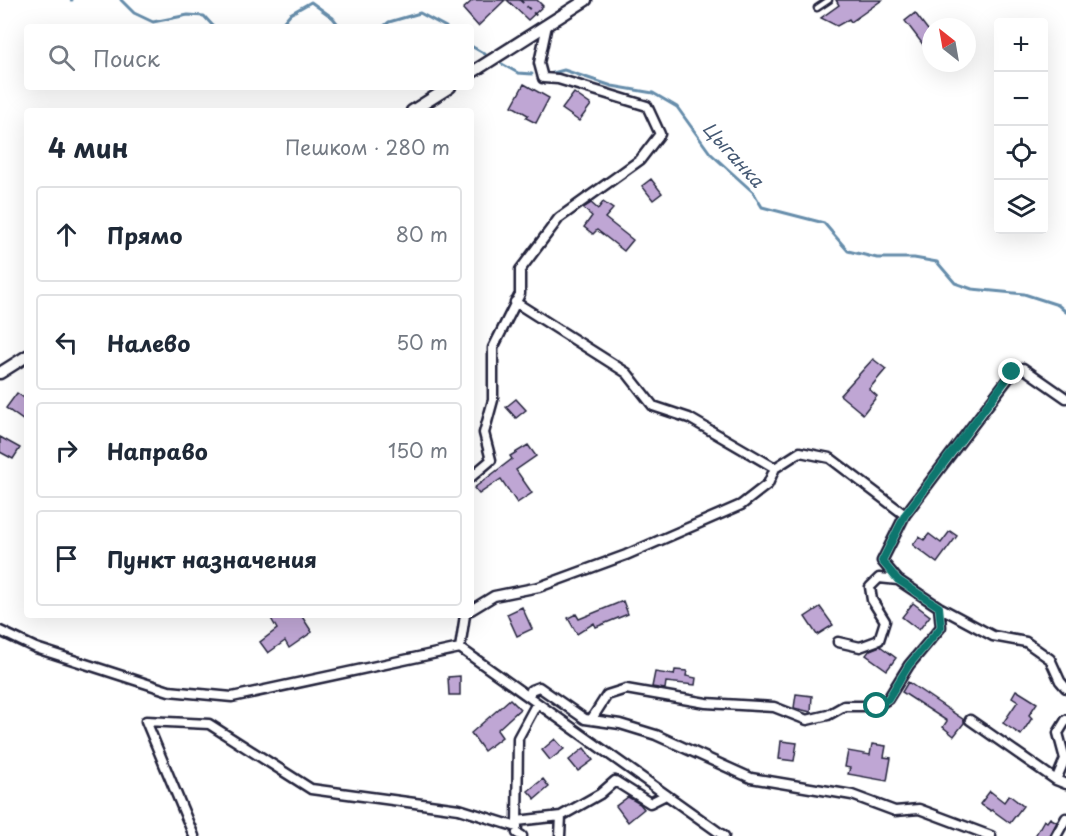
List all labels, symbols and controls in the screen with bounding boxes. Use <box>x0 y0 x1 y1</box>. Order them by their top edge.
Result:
north arrow <box>922 18 976 72</box>
map controls <box>994 18 1048 234</box>
button: + <box>994 18 1048 72</box>
search box <box>24 24 474 90</box>
icon: search <box>45 41 78 74</box>
text: Поиск <box>93 41 160 74</box>
button: − <box>994 72 1048 126</box>
water label: Цыганка <box>697 115 771 193</box>
button: locate <box>994 126 1048 180</box>
text: 4 мин <box>48 128 129 167</box>
text: Пешком · 280 m <box>285 132 450 162</box>
button: layers <box>994 180 1048 234</box>
icon: ahead <box>50 218 83 251</box>
text: Прямо <box>107 218 182 251</box>
text: 80 m <box>396 219 448 249</box>
icon: left <box>50 326 83 359</box>
text: Налево <box>107 326 190 359</box>
text: 50 m <box>396 327 448 357</box>
route end <box>998 358 1024 384</box>
icon: right <box>50 434 83 467</box>
text: Направо <box>107 434 208 467</box>
text: 150 m <box>388 435 448 465</box>
icon: arrive <box>50 542 83 575</box>
text: Пункт назначения <box>107 542 317 575</box>
route start <box>863 692 889 718</box>

